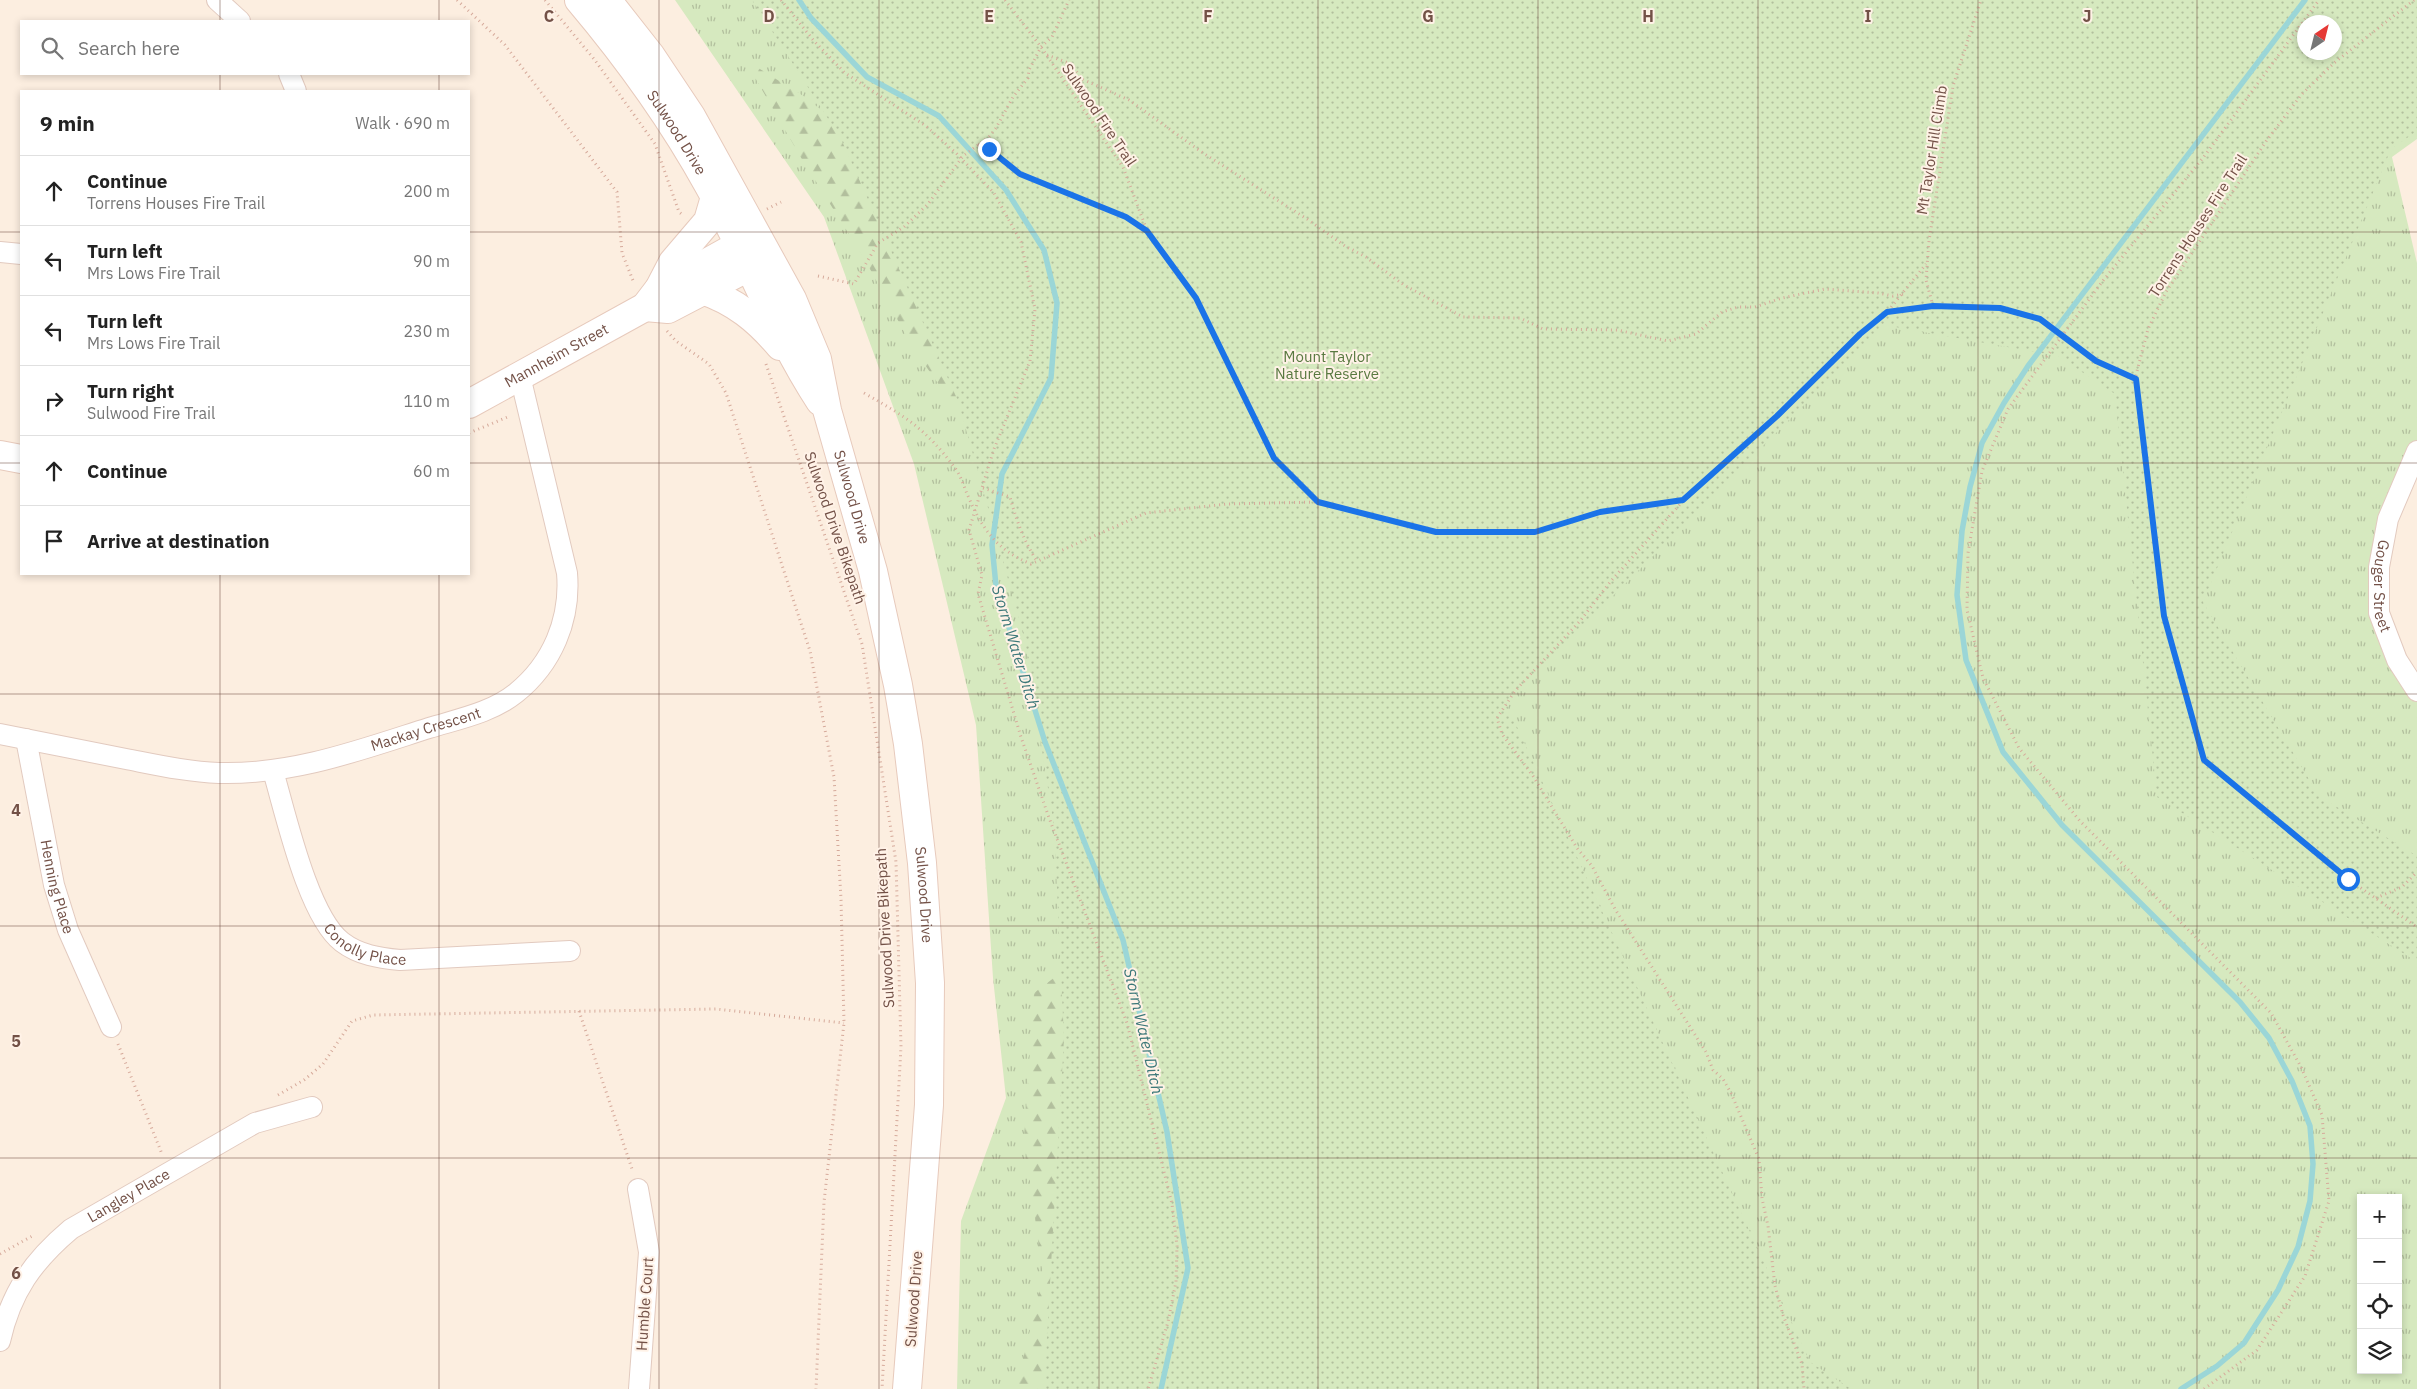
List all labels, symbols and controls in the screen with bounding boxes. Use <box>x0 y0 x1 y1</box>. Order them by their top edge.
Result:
text: C <box>544 6 554 26</box>
text: D <box>763 6 775 26</box>
text: E <box>984 6 994 26</box>
text: F <box>1203 6 1213 26</box>
text: G <box>1422 6 1434 26</box>
text: H <box>1642 6 1654 26</box>
text: I <box>1865 6 1872 26</box>
text: J <box>2083 6 2091 26</box>
north arrow <box>2297 15 2342 60</box>
search box <box>20 20 470 75</box>
icon: search <box>38 34 66 62</box>
text: Search here <box>78 36 180 60</box>
street label: Sulwood Fire Trail <box>1058 60 1141 170</box>
street label: Mt Taylor Hill Climb <box>1912 84 1951 216</box>
street label: Sulwood Drive <box>643 87 711 178</box>
text: 9 min <box>40 109 95 137</box>
text: Walk · 690 m <box>355 113 450 133</box>
route end <box>978 138 1001 161</box>
street label: Torrens Houses Fire Trail <box>2144 151 2251 301</box>
text: Continue <box>87 169 167 193</box>
icon: ahead <box>40 177 68 205</box>
text: 200 m <box>403 181 450 201</box>
text: Torrens Houses Fire Trail <box>87 193 265 213</box>
text: Turn left <box>87 239 163 263</box>
icon: left <box>40 247 68 275</box>
text: 90 m <box>413 251 450 271</box>
text: Mrs Lows Fire Trail <box>87 263 220 283</box>
text: Turn left <box>87 309 163 333</box>
icon: left <box>40 317 68 345</box>
street label: Mannheim Street <box>501 319 612 392</box>
text: 230 m <box>403 321 450 341</box>
text: Mrs Lows Fire Trail <box>87 333 220 353</box>
park label: Mount Taylor Nature Reserve <box>1275 347 1379 383</box>
text: Turn right <box>87 379 174 403</box>
icon: right <box>40 387 68 415</box>
text: 110 m <box>403 391 450 411</box>
text: Sulwood Fire Trail <box>87 403 215 423</box>
street label: Sulwood Drive <box>830 448 875 546</box>
street label: Sulwood Drive Bikepath <box>800 449 871 607</box>
icon: ahead <box>40 457 68 485</box>
text: Continue <box>87 459 167 483</box>
text: 60 m <box>413 461 450 481</box>
icon: arrive <box>40 527 68 555</box>
text: Arrive at destination <box>87 529 270 553</box>
street label: Gouger Street <box>2370 538 2396 635</box>
water label: Storm Water Ditch <box>988 583 1044 711</box>
street label: Mackay Crescent <box>368 703 483 755</box>
text: 4 <box>11 800 21 820</box>
street label: Henning Place <box>37 838 79 936</box>
street label: Sulwood Drive <box>911 845 937 944</box>
street label: Sulwood Drive Bikepath <box>871 848 898 1008</box>
route start <box>2337 868 2360 891</box>
street label: Conolly Place <box>320 919 407 969</box>
water label: Storm Water Ditch <box>1120 966 1168 1096</box>
text: 5 <box>11 1031 21 1051</box>
street label: Langley Place <box>84 1164 173 1227</box>
map controls <box>2357 1194 2402 1374</box>
button: + <box>2357 1194 2402 1239</box>
button: − <box>2357 1239 2402 1284</box>
street label: Sulwood Drive <box>901 1250 926 1348</box>
street label: Humble Court <box>632 1256 657 1351</box>
text: 6 <box>11 1263 21 1283</box>
button: locate <box>2357 1284 2402 1329</box>
button: layers <box>2357 1329 2402 1374</box>

